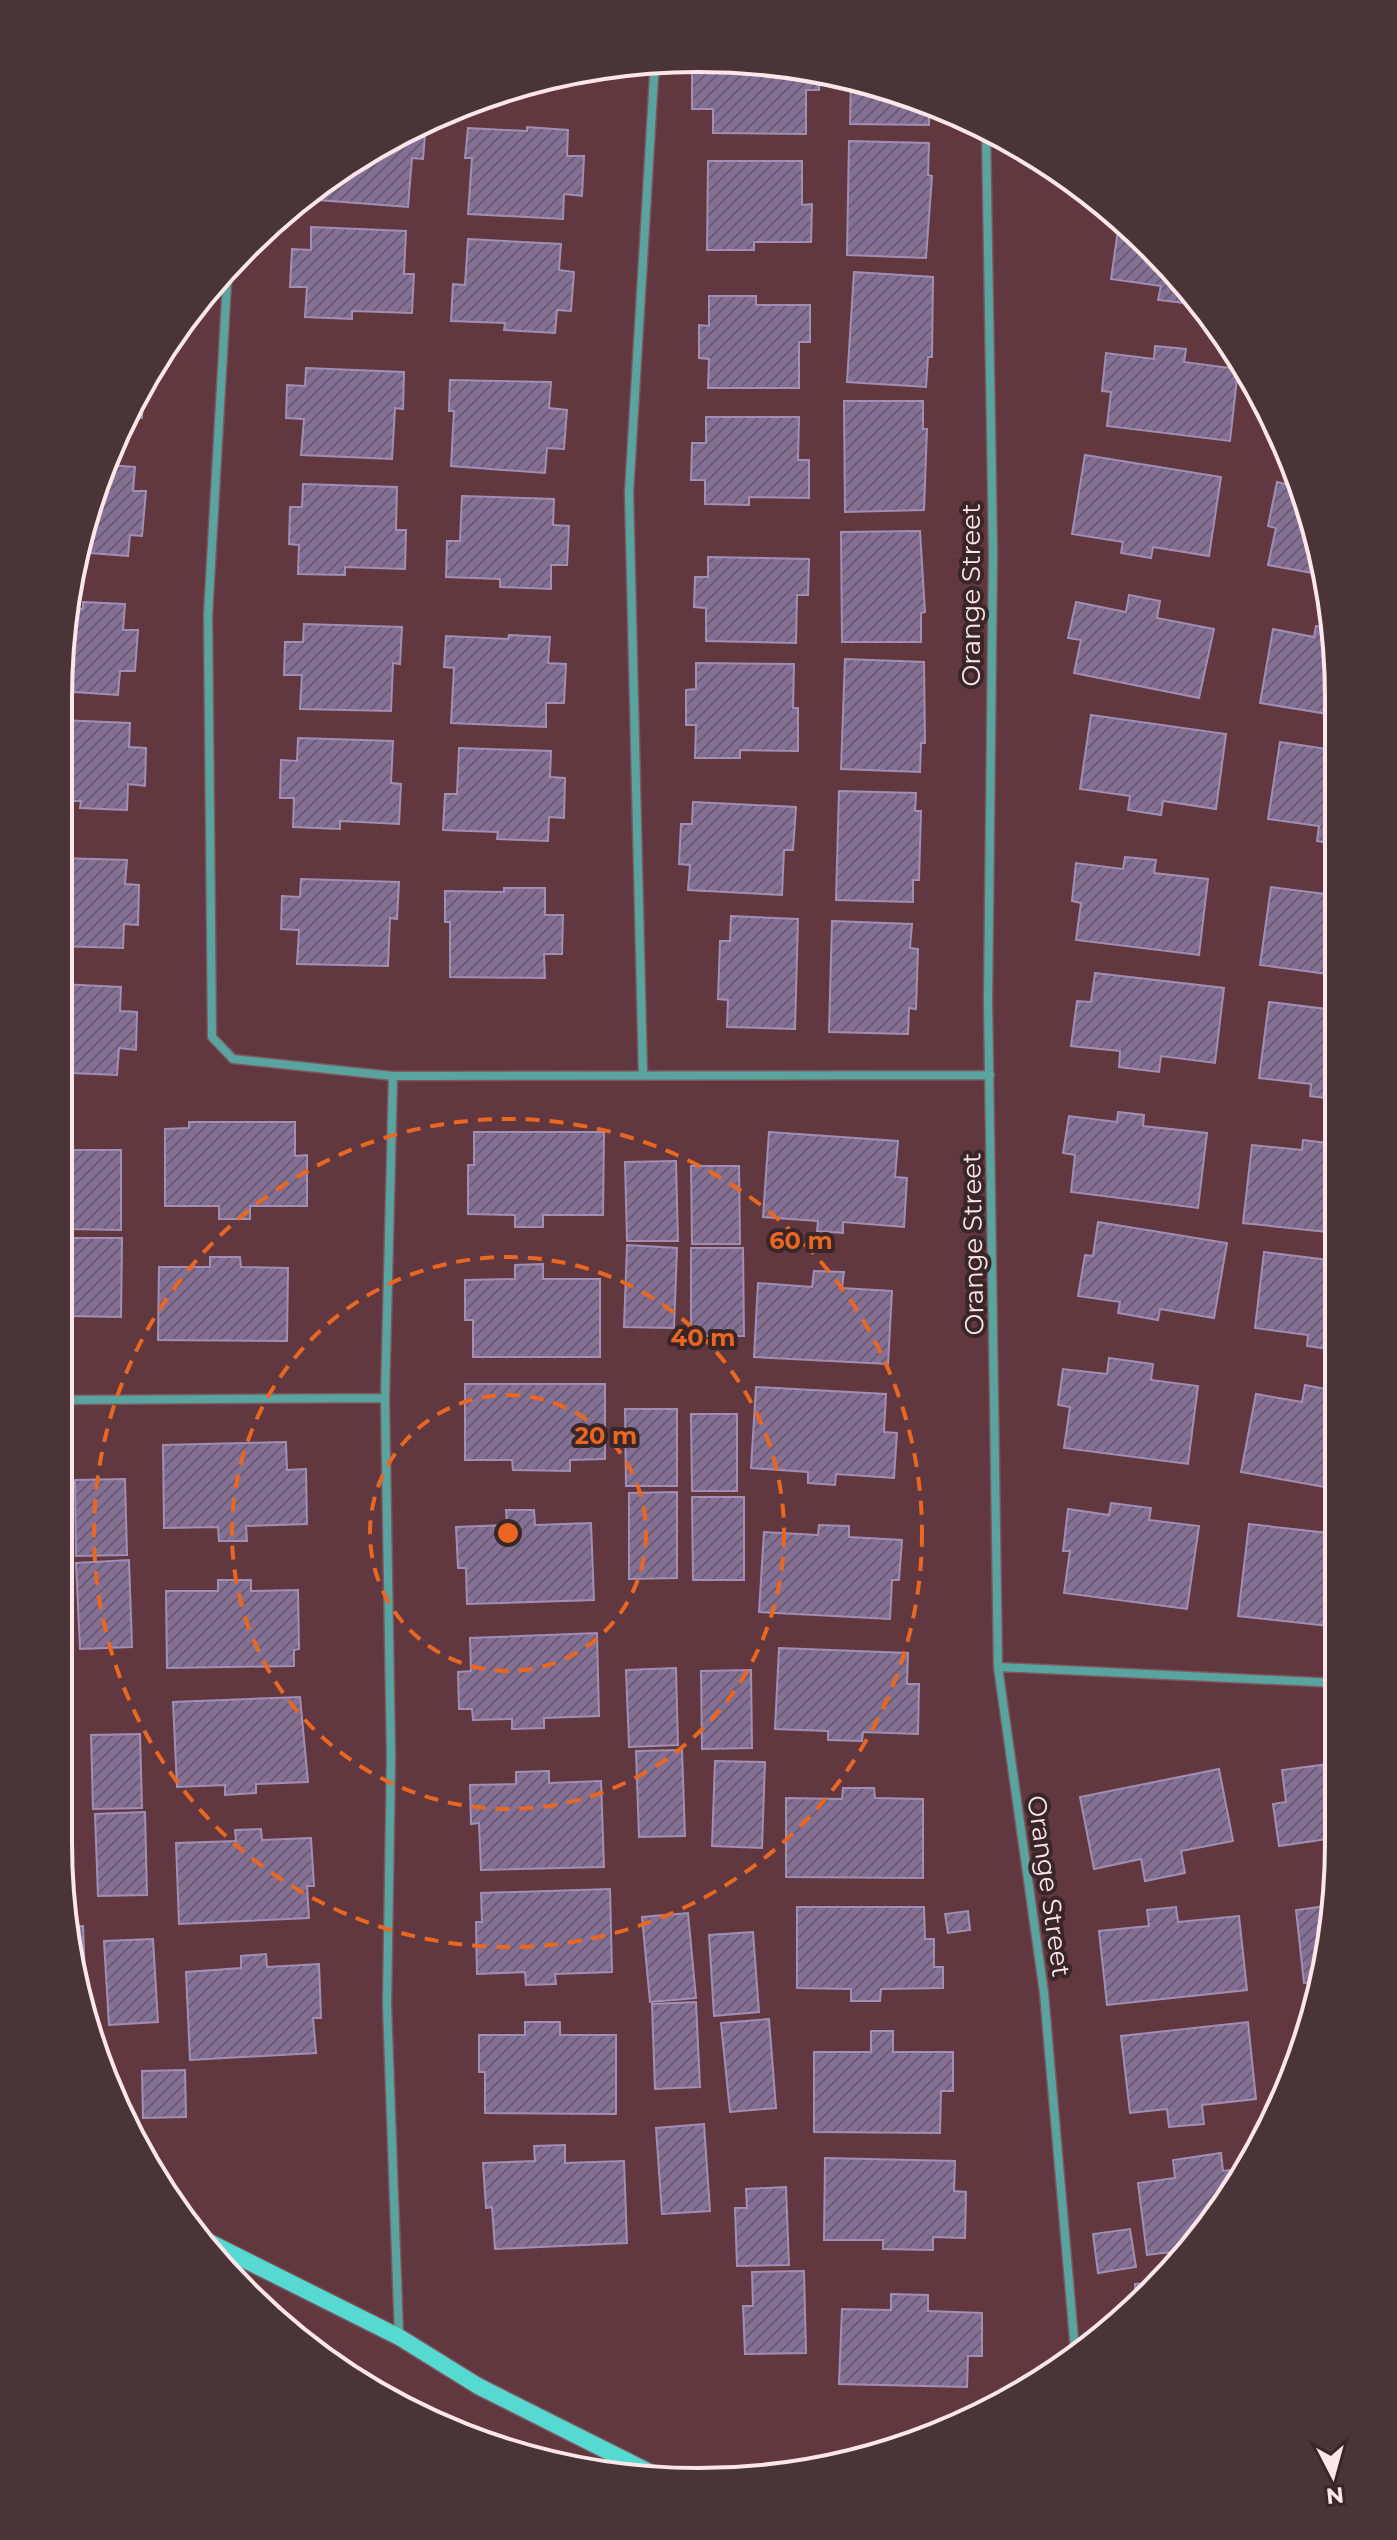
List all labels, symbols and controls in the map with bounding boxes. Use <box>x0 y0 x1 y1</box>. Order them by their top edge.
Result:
street label: Orange Street <box>955 503 987 687</box>
street label: Orange Street <box>955 1152 991 1336</box>
text: 60 m <box>769 1226 833 1255</box>
text: 40 m <box>671 1323 735 1352</box>
text: 20 m <box>575 1421 637 1450</box>
centre of rings <box>494 1519 522 1547</box>
street label: Orange Street <box>1020 1793 1078 1979</box>
north arrow <box>1293 2436 1373 2516</box>
text: N <box>1325 2481 1345 2510</box>

